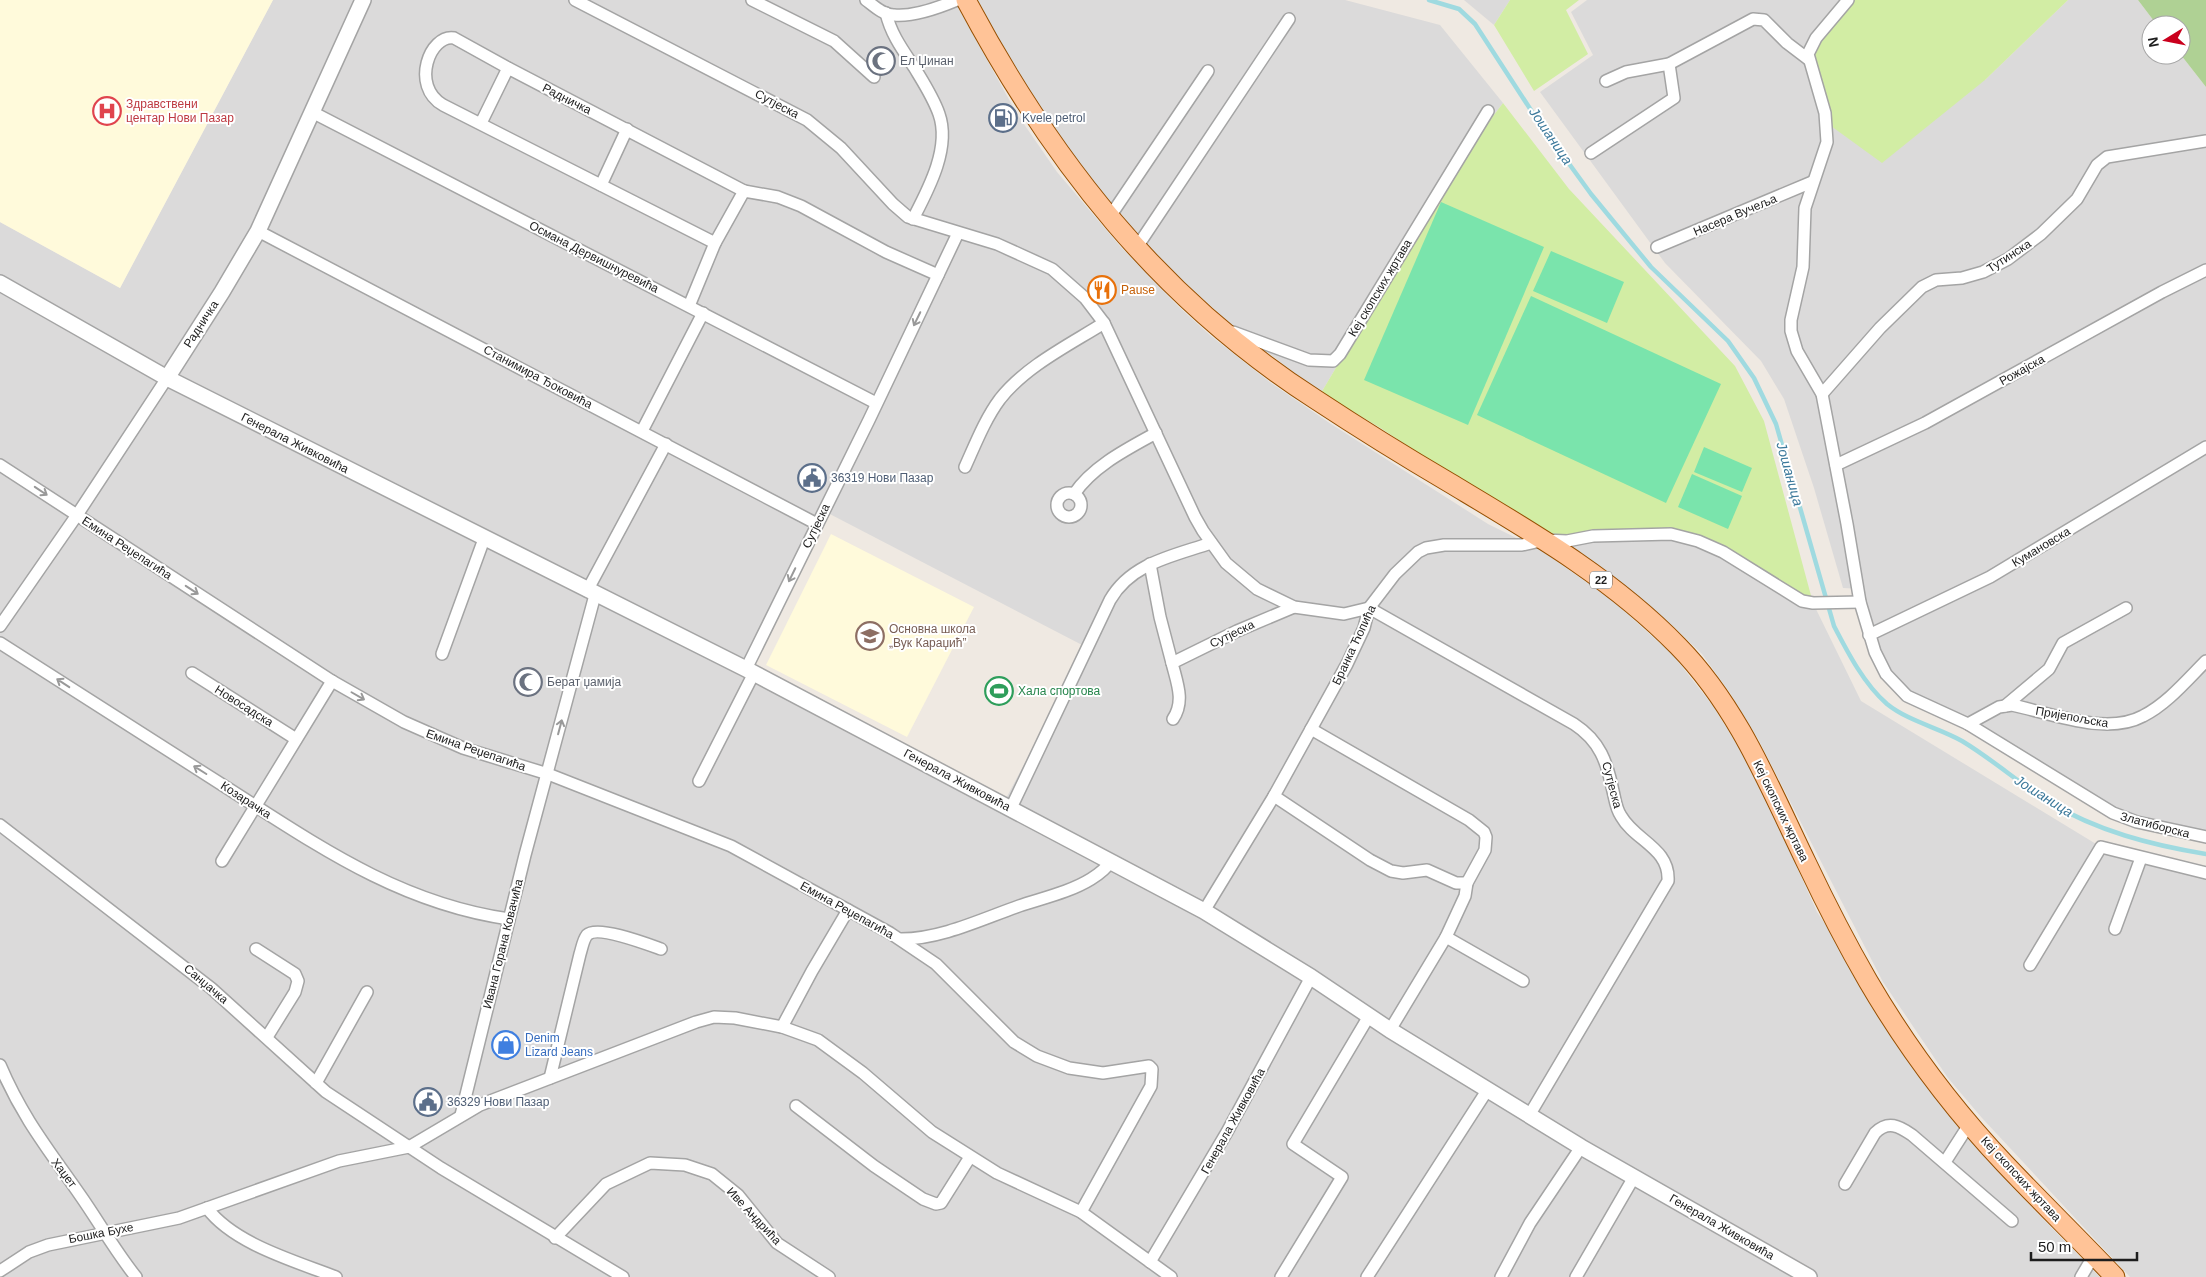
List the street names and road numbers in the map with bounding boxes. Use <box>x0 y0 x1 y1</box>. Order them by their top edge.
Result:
street label: Радничка <box>540 81 594 117</box>
street label: Сутјеска <box>753 87 802 122</box>
street label: Насера Вучеља <box>1691 191 1779 239</box>
street label: Османа Дервишнуревића <box>527 218 661 296</box>
street label: Тутинска <box>1984 236 2034 275</box>
street label: Кеј скопских жртава <box>1345 237 1415 339</box>
street label: Радничка <box>181 298 221 350</box>
street label: Станимира Ђоковића <box>481 342 595 412</box>
street label: Рожајска <box>1997 352 2047 388</box>
street label: Генерала Живковића <box>239 410 351 476</box>
street label: Сутјеска <box>799 501 833 551</box>
street label: Емина Реџепагића <box>79 514 175 583</box>
street label: Кумановска <box>2009 524 2073 570</box>
road number: 22 <box>1590 572 1612 588</box>
street label: Бранка Ћопића <box>1329 602 1379 687</box>
street label: Сутјеска <box>1207 617 1257 651</box>
street label: Новосадска <box>212 683 276 730</box>
street label: Пријепољска <box>2035 704 2110 730</box>
street label: Емина Реџепагића <box>424 726 528 774</box>
street label: Генерала Живковића <box>901 746 1013 814</box>
street label: Кеј скопских жртава <box>1750 758 1812 864</box>
street label: Сутјеска <box>1599 760 1625 810</box>
street label: Козарачка <box>218 779 274 822</box>
street label: Златиборска <box>2119 809 2192 841</box>
street label: Ивана Горана Ковачића <box>480 877 526 1010</box>
street label: Емина Реџепагића <box>798 879 896 942</box>
street label: Санџачка <box>181 961 231 1007</box>
street label: Генерала Живковића <box>1198 1065 1268 1176</box>
street label: Кеј скопских жртава <box>1978 1134 2064 1225</box>
street label: Хаџет <box>48 1156 80 1191</box>
street label: Иве Андрића <box>724 1184 784 1248</box>
street label: Генерала Живковића <box>1667 1191 1777 1263</box>
street label: Бошка Бухе <box>67 1220 135 1246</box>

